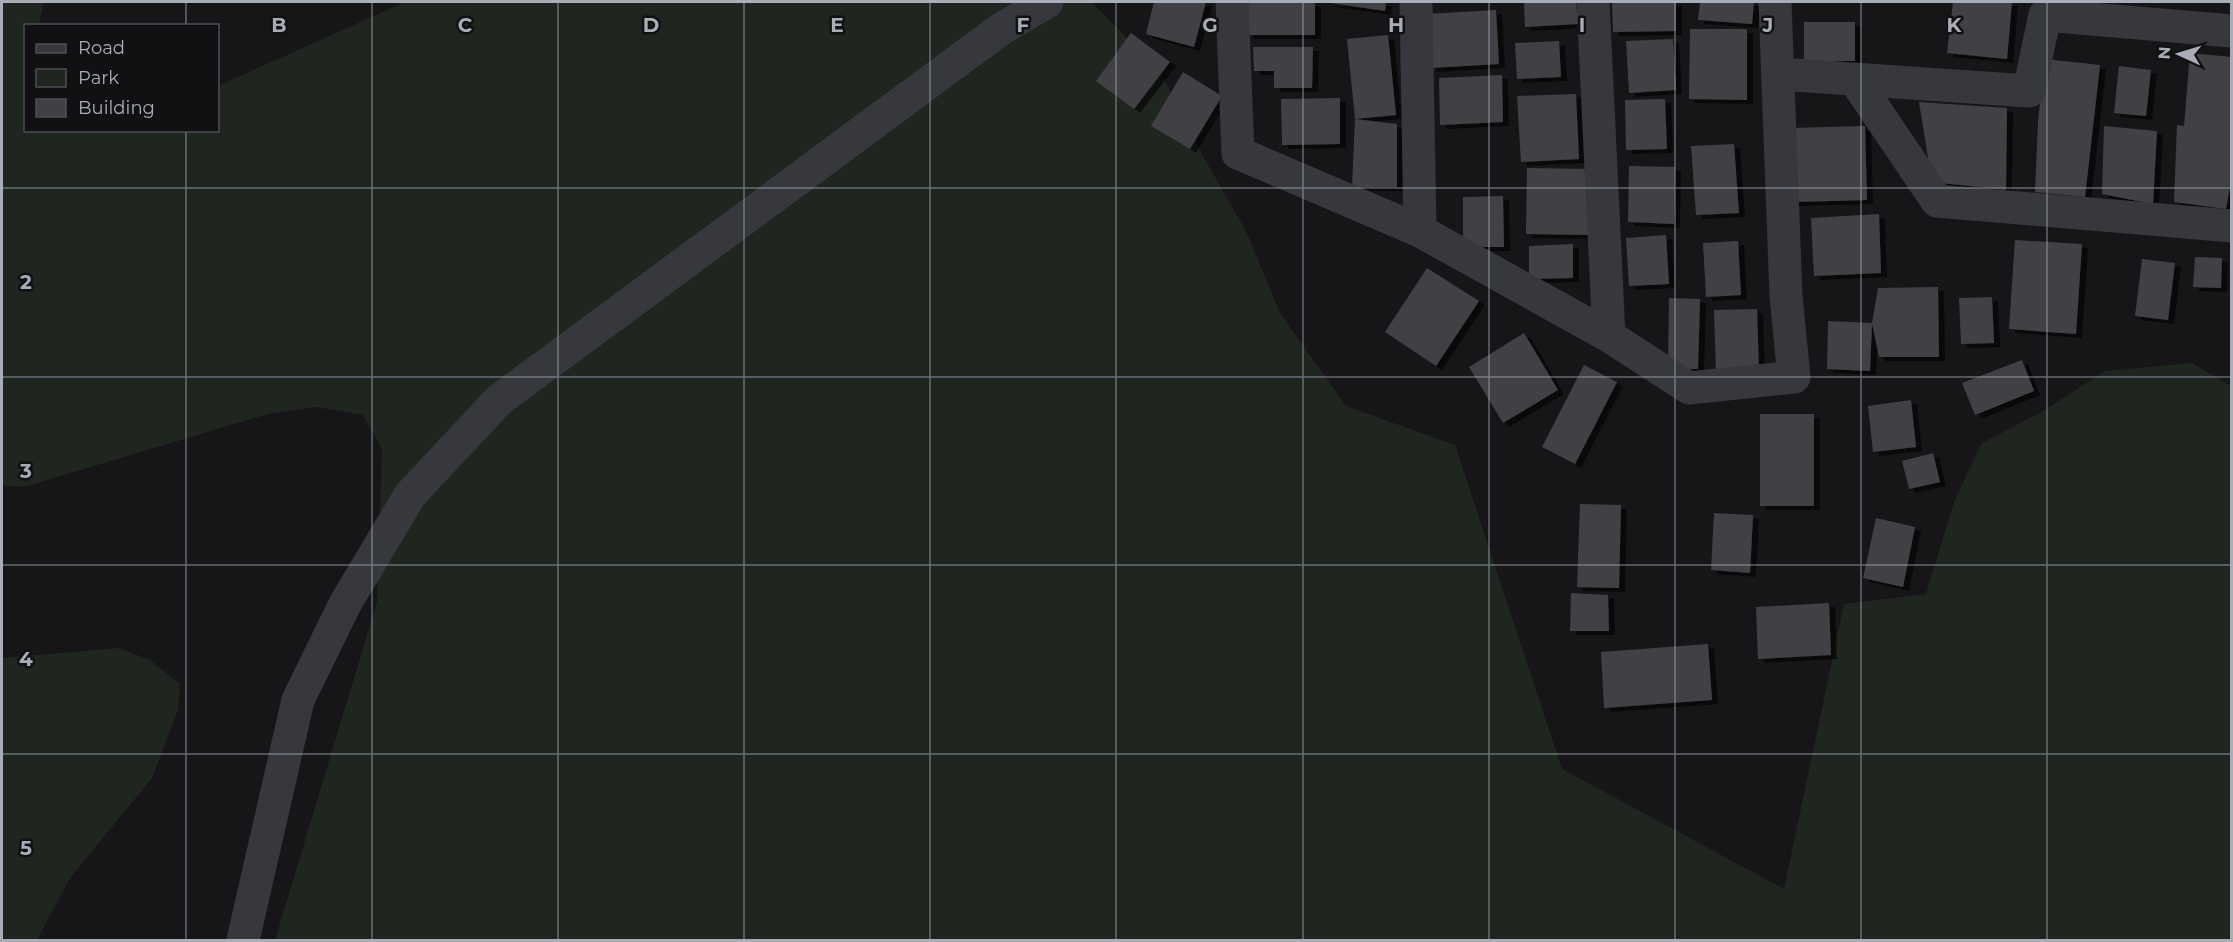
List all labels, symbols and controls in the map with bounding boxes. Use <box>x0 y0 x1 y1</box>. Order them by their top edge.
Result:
text: B <box>271 13 287 37</box>
text: C <box>458 13 473 37</box>
text: D <box>643 13 659 37</box>
text: E <box>830 13 844 37</box>
text: F <box>1017 13 1030 37</box>
text: G <box>1202 13 1218 37</box>
text: H <box>1388 13 1404 37</box>
text: I <box>1579 13 1585 37</box>
text: J <box>1762 13 1773 37</box>
text: K <box>1947 13 1963 37</box>
legend <box>24 24 219 132</box>
north arrow <box>2149 24 2209 84</box>
text: Road <box>78 37 125 59</box>
text: N <box>2155 46 2174 60</box>
text: Park <box>78 67 119 89</box>
text: Building <box>78 97 155 119</box>
text: 2 <box>20 270 32 294</box>
text: 3 <box>19 459 32 483</box>
text: 4 <box>19 647 33 671</box>
text: 5 <box>20 836 32 860</box>

